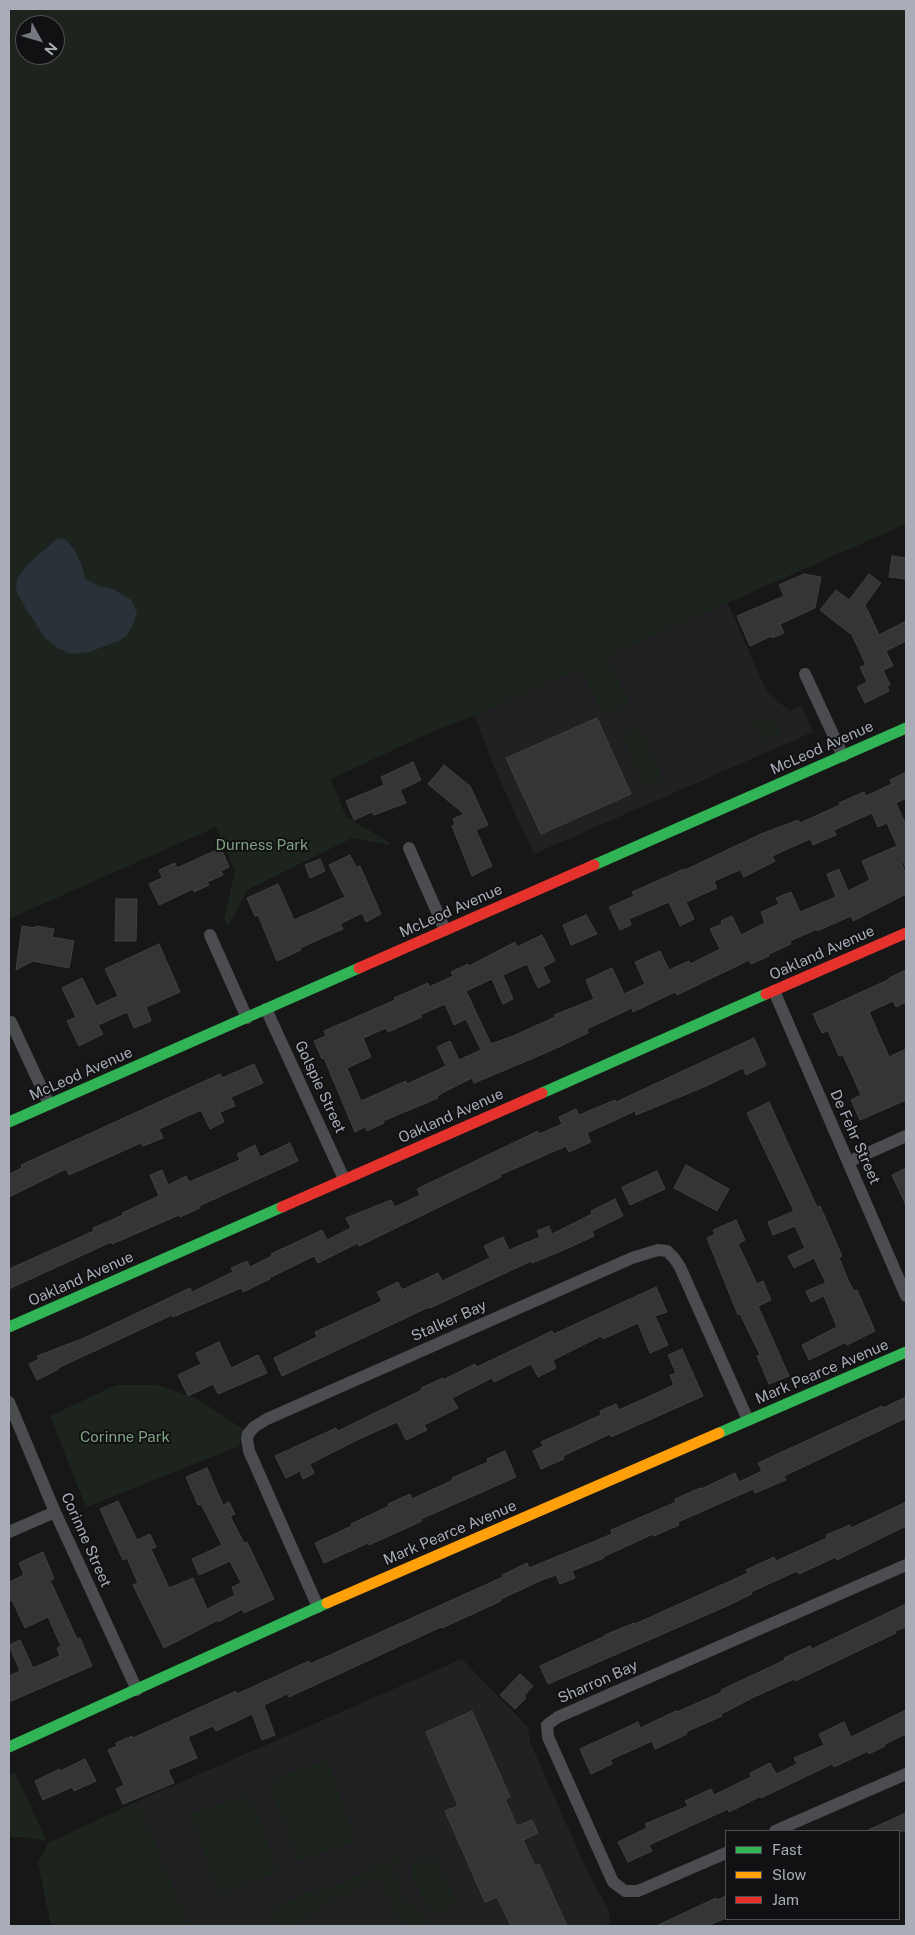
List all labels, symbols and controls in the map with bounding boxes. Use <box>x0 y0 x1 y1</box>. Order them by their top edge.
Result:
north arrow <box>15 15 65 65</box>
text: N <box>41 40 61 58</box>
street label: McLeod Avenue <box>768 717 876 779</box>
park label: Durness Park <box>216 836 308 854</box>
street label: McLeod Avenue <box>397 880 505 942</box>
street label: Oakland Avenue <box>767 922 877 984</box>
street label: Golspie Street <box>291 1038 349 1136</box>
street label: McLeod Avenue <box>27 1043 135 1105</box>
street label: Oakland Avenue <box>396 1085 506 1147</box>
street label: De Fehr Street <box>826 1087 884 1187</box>
street label: Oakland Avenue <box>26 1248 136 1310</box>
street label: Stalker Bay <box>409 1296 489 1346</box>
street label: Mark Pearce Avenue <box>753 1336 891 1408</box>
park label: Corinne Park <box>80 1428 170 1446</box>
street label: Corinne Street <box>57 1490 115 1590</box>
street label: Mark Pearce Avenue <box>381 1497 519 1569</box>
street label: Sharron Bay <box>555 1656 641 1708</box>
legend <box>725 1830 900 1920</box>
text: Fast <box>772 1841 802 1858</box>
text: Slow <box>772 1866 806 1883</box>
text: Jam <box>772 1891 799 1908</box>

